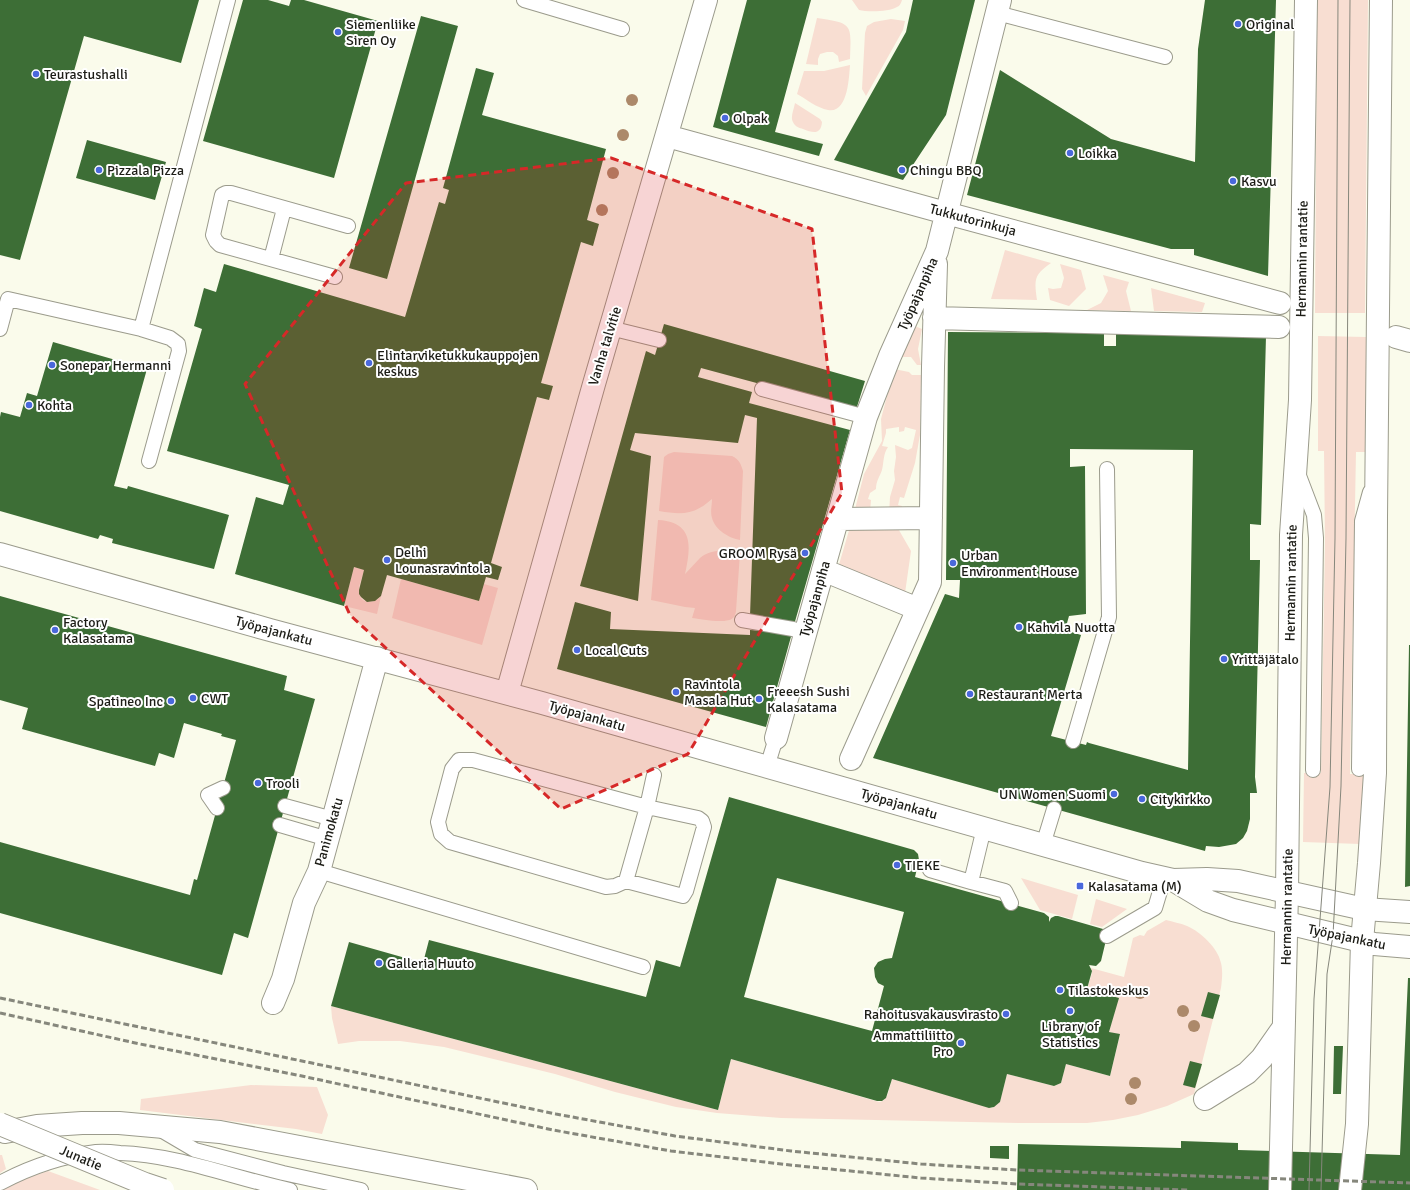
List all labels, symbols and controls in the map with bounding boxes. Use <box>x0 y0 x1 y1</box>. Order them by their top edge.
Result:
place label: Siemenliike Siren Oy <box>346 16 416 49</box>
place label: Original <box>1246 16 1294 33</box>
marker: Original <box>1233 19 1243 29</box>
marker: Siemenliike Siren Oy <box>333 27 343 37</box>
place label: Teurastushalli <box>44 66 128 83</box>
marker: Teurastushalli <box>31 69 41 79</box>
place label: Olpak <box>733 110 768 127</box>
marker: Olpak <box>720 113 730 123</box>
place label: Loikka <box>1078 145 1117 162</box>
marker: Loikka <box>1065 148 1075 158</box>
place label: Pizzala Pizza <box>107 162 184 179</box>
place label: Chingu BBQ <box>910 162 982 179</box>
marker: Pizzala Pizza <box>94 165 104 175</box>
marker: Chingu BBQ <box>897 165 907 175</box>
place label: Kasvu <box>1241 173 1277 190</box>
marker: Kasvu <box>1228 176 1238 186</box>
street label: Tukkutorinkuja <box>928 200 1018 240</box>
street label: Hermannin rantatie <box>1292 200 1312 318</box>
street label: Työpajanpiha <box>894 255 942 333</box>
street label: Vanha talvitie <box>585 304 625 388</box>
place label: Elintarviketukkukauppojen keskus <box>377 347 538 380</box>
place label: Sonepar Hermanni <box>60 357 171 374</box>
marker: Elintarviketukkukauppojen keskus <box>364 358 374 368</box>
marker: Sonepar Hermanni <box>47 360 57 370</box>
place label: Kohta <box>37 397 72 414</box>
marker: Kohta <box>24 400 34 410</box>
street label: Hermannin rantatie <box>1281 524 1301 642</box>
place label: Delhi Lounasravintola <box>395 544 491 577</box>
place label: GROOM Rysä <box>719 545 797 562</box>
place label: Urban Environment House <box>961 547 1077 580</box>
marker: GROOM Rysä <box>800 548 810 558</box>
marker: Delhi Lounasravintola <box>382 555 392 565</box>
marker: Urban Environment House <box>948 558 958 568</box>
street label: Työpajanpiha <box>796 559 834 639</box>
street label: Työpajankatu <box>234 613 314 649</box>
place label: Factory Kalasatama <box>63 614 133 647</box>
place label: Kahvila Nuotta <box>1027 619 1115 636</box>
marker: Kahvila Nuotta <box>1014 622 1024 632</box>
marker: Factory Kalasatama <box>50 625 60 635</box>
place label: Local Cuts <box>585 642 647 659</box>
marker: Local Cuts <box>572 645 582 655</box>
place label: Yrittäjätalo <box>1232 651 1299 668</box>
marker: Yrittäjätalo <box>1219 654 1229 664</box>
place label: Ravintola Masala Hut <box>684 676 752 709</box>
place label: Freeesh Sushi Kalasatama <box>767 683 850 716</box>
place label: Restaurant Merta <box>978 686 1083 703</box>
marker: Ravintola Masala Hut <box>671 687 681 697</box>
marker: Restaurant Merta <box>965 689 975 699</box>
place label: CWT <box>201 690 228 707</box>
place label: Spatineo Inc <box>89 693 163 710</box>
marker: CWT <box>188 693 198 703</box>
marker: Freeesh Sushi Kalasatama <box>754 694 764 704</box>
marker: Spatineo Inc <box>166 696 176 706</box>
street label: Työpajankatu <box>547 697 627 735</box>
place label: Trooli <box>266 775 300 792</box>
marker: Trooli <box>253 778 263 788</box>
street label: Työpajankatu <box>859 785 939 823</box>
place label: UN Women Suomi <box>999 786 1106 803</box>
marker: UN Women Suomi <box>1109 789 1119 799</box>
place label: Citykirkko <box>1150 791 1211 808</box>
marker: Citykirkko <box>1137 794 1147 804</box>
street label: Panimokatu <box>311 795 347 869</box>
street label: Hermannin rantatie <box>1277 848 1297 966</box>
place label: TIEKE <box>905 857 940 874</box>
marker: TIEKE <box>892 860 902 870</box>
place label: Kalasatama (M) <box>1088 878 1182 895</box>
marker: Kalasatama (M) <box>1075 881 1085 891</box>
street label: Työpajankatu <box>1306 920 1388 954</box>
place label: Galleria Huuto <box>387 955 474 972</box>
marker: Galleria Huuto <box>374 958 384 968</box>
place label: Tilastokeskus <box>1068 982 1149 999</box>
marker: Tilastokeskus <box>1055 985 1065 995</box>
place label: Rahoitusvakausvirasto <box>864 1006 998 1023</box>
marker: Library of Statistics <box>1065 1006 1075 1016</box>
marker: Rahoitusvakausvirasto <box>1001 1009 1011 1019</box>
place label: Library of Statistics <box>1041 1018 1100 1051</box>
place label: Ammattiliitto Pro <box>873 1027 953 1060</box>
marker: Ammattiliitto Pro <box>956 1038 966 1048</box>
street label: Junatie <box>57 1142 105 1174</box>

